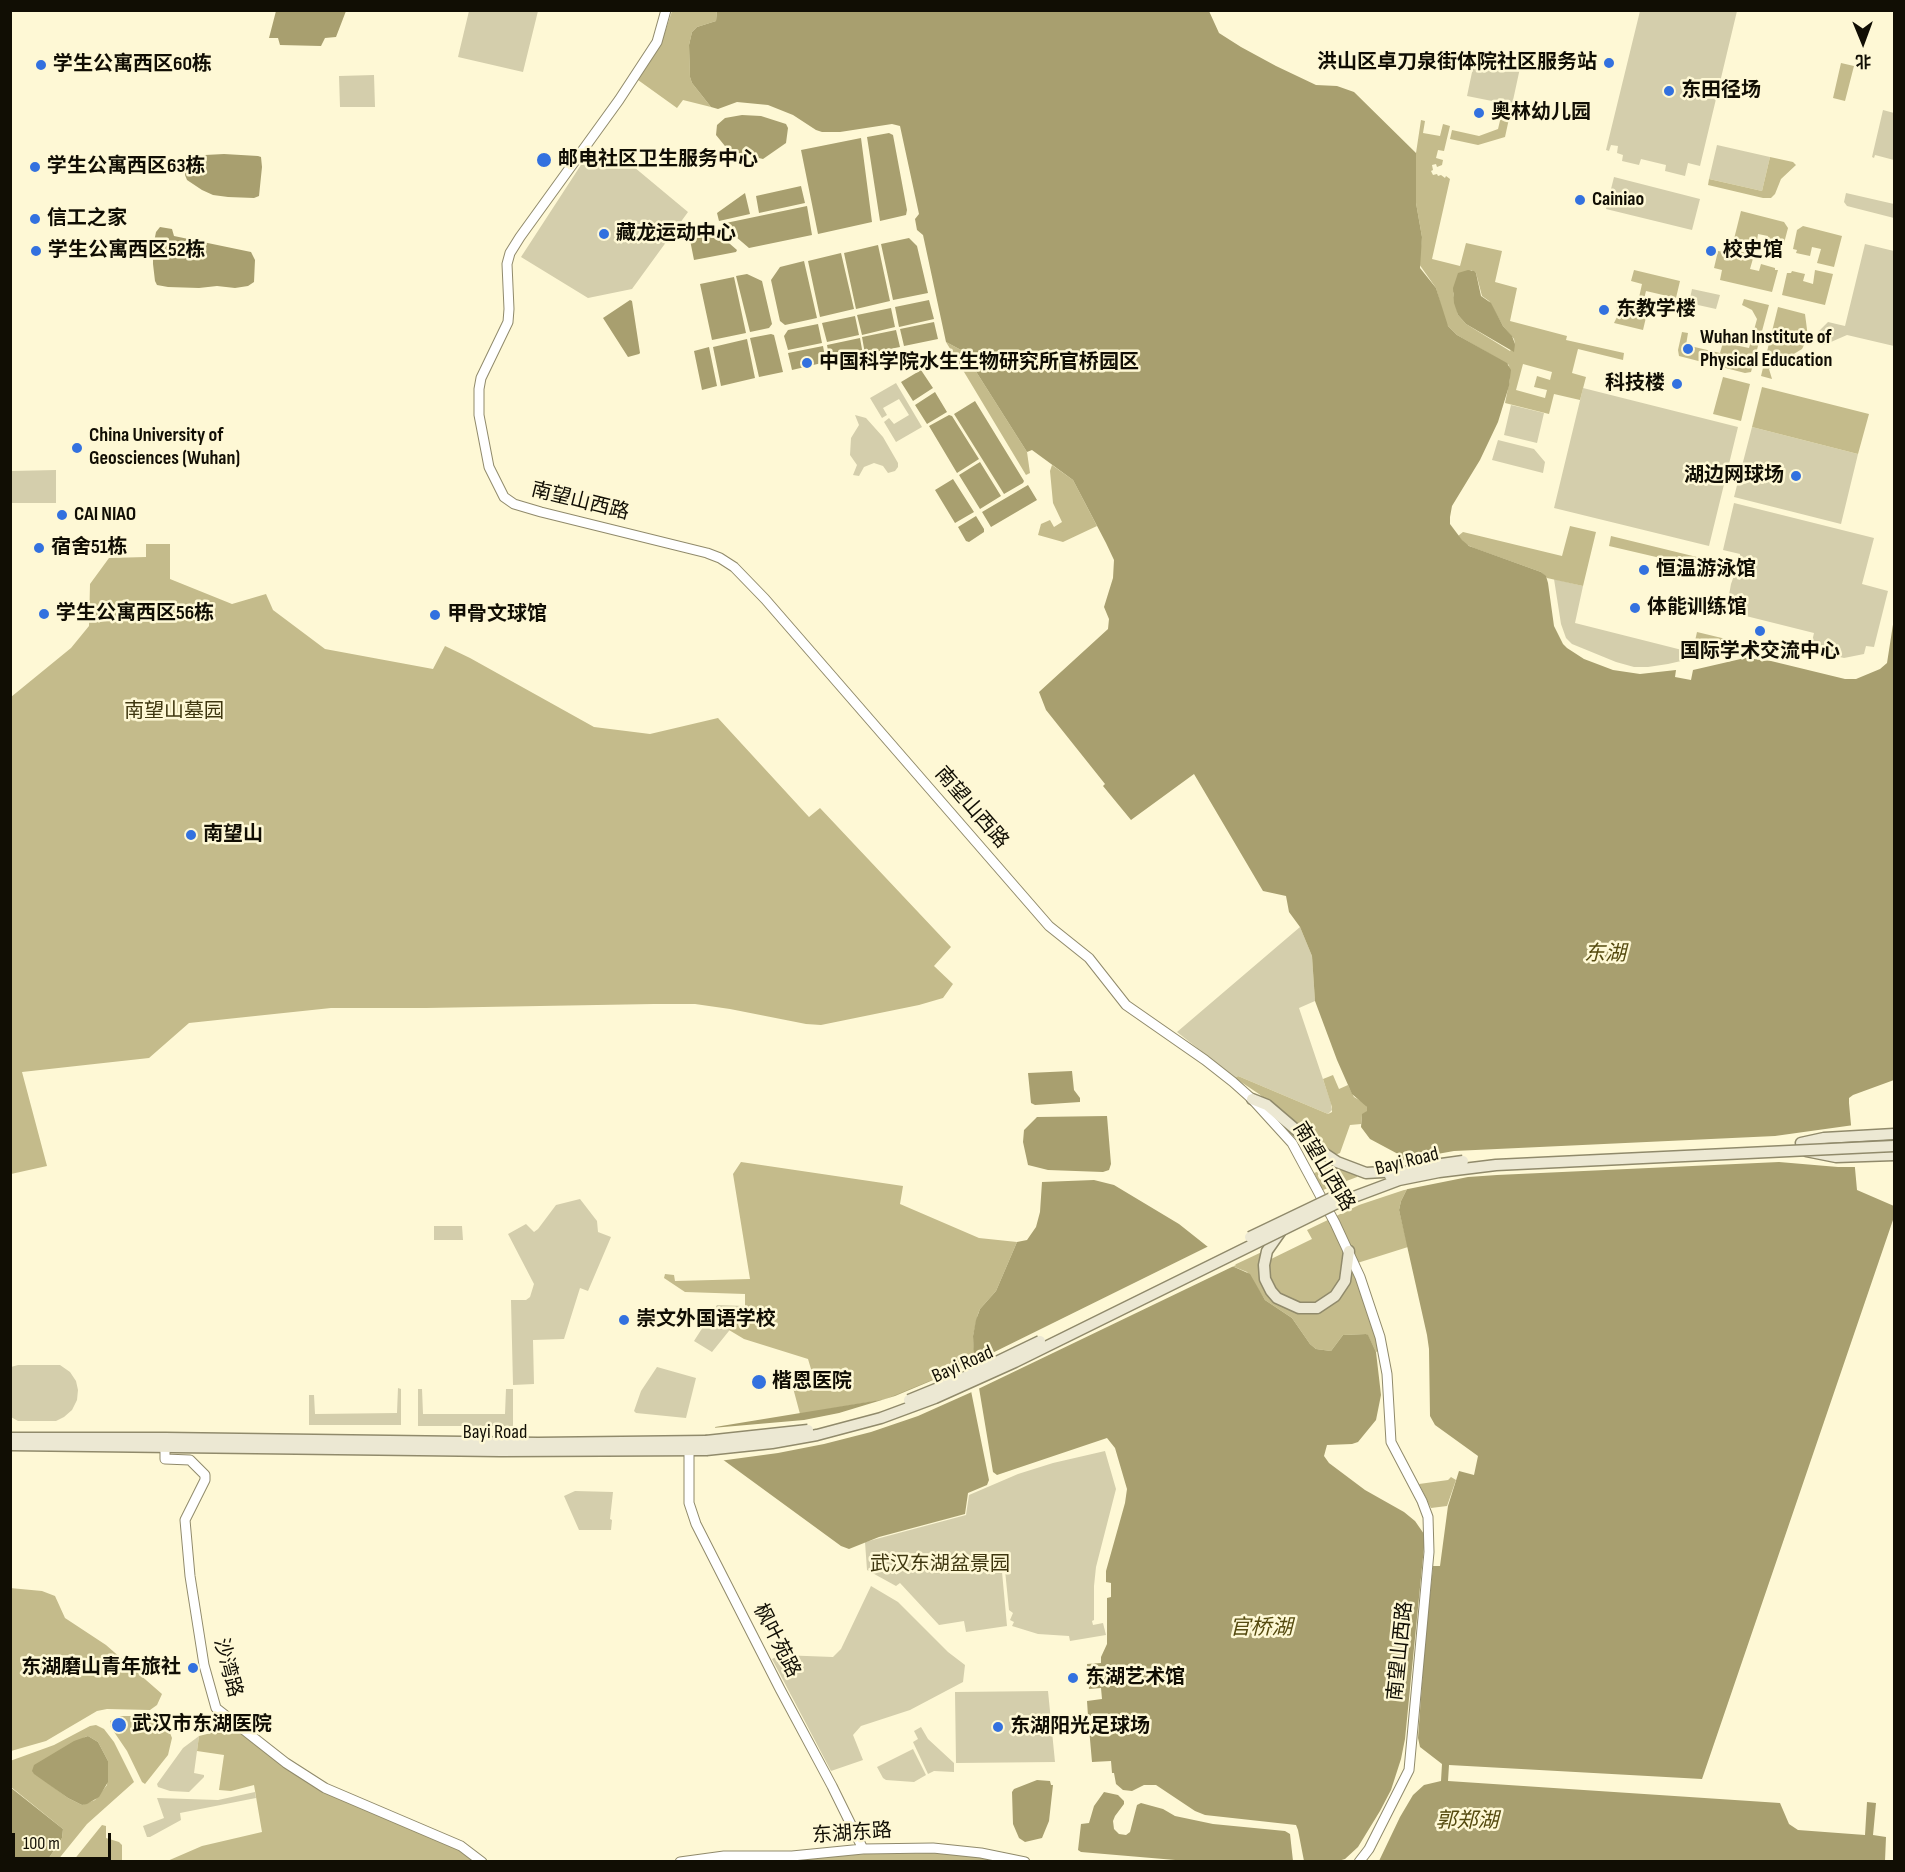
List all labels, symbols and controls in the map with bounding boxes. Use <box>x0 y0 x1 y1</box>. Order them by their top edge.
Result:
north arrow <box>1833 12 1893 72</box>
place label: 洪山区卓刀泉街体院社区服务站 <box>1317 51 1597 75</box>
text: 北 <box>1855 51 1872 70</box>
place label: 学生公寓西区60栋 <box>53 53 212 77</box>
marker: 洪山区卓刀泉街体院社区服务站 <box>1602 56 1616 70</box>
marker: 学生公寓西区60栋 <box>34 58 48 72</box>
place label: 东田径场 <box>1681 79 1761 103</box>
marker: 东田径场 <box>1662 84 1676 98</box>
place label: 奥林幼儿园 <box>1491 101 1591 125</box>
marker: 奥林幼儿园 <box>1472 106 1486 120</box>
place label: 邮电社区卫生服务中心 <box>558 148 758 172</box>
marker: 邮电社区卫生服务中心 <box>535 151 553 169</box>
place label: 学生公寓西区63栋 <box>47 155 205 179</box>
marker: 学生公寓西区63栋 <box>28 160 42 174</box>
place label: Cainiao <box>1592 188 1644 212</box>
marker: Cainiao <box>1573 193 1587 207</box>
place label: 信工之家 <box>47 207 127 231</box>
marker: 信工之家 <box>28 212 42 226</box>
place label: 藏龙运动中心 <box>616 222 736 246</box>
marker: 藏龙运动中心 <box>597 227 611 241</box>
place label: 学生公寓西区52栋 <box>48 239 206 263</box>
place label: 校史馆 <box>1723 239 1783 263</box>
marker: 学生公寓西区52栋 <box>29 244 43 258</box>
marker: 校史馆 <box>1704 244 1718 258</box>
place label: 东教学楼 <box>1616 298 1696 322</box>
marker: 东教学楼 <box>1597 303 1611 317</box>
place label: Wuhan Institute of Physical Education <box>1700 326 1832 373</box>
marker: Wuhan Institute of Physical Education <box>1681 342 1695 356</box>
place label: 中国科学院水生生物研究所官桥园区 <box>819 351 1139 375</box>
marker: 中国科学院水生生物研究所官桥园区 <box>800 356 814 370</box>
place label: 科技楼 <box>1605 372 1665 396</box>
marker: 科技楼 <box>1670 377 1684 391</box>
place label: China University of Geosciences (Wuhan) <box>89 424 240 471</box>
marker: China University of Geosciences (Wuhan) <box>70 441 84 455</box>
place label: 湖边网球场 <box>1684 464 1784 488</box>
marker: 湖边网球场 <box>1789 469 1803 483</box>
street label: 南望山西路 <box>529 478 631 526</box>
place label: CAI NIAO <box>74 503 136 527</box>
marker: CAI NIAO <box>55 508 69 522</box>
place label: 宿舍51栋 <box>51 536 128 560</box>
marker: 宿舍51栋 <box>32 541 46 555</box>
place label: 恒温游泳馆 <box>1656 558 1756 582</box>
marker: 恒温游泳馆 <box>1637 563 1651 577</box>
place label: 体能训练馆 <box>1647 596 1747 620</box>
marker: 体能训练馆 <box>1628 601 1642 615</box>
place label: 学生公寓西区56栋 <box>56 602 214 626</box>
place label: 甲骨文球馆 <box>447 603 547 627</box>
marker: 学生公寓西区56栋 <box>37 607 51 621</box>
marker: 甲骨文球馆 <box>428 608 442 622</box>
marker: 国际学术交流中心 <box>1753 624 1767 638</box>
place label: 国际学术交流中心 <box>1680 640 1840 664</box>
park label: 南望山墓园 <box>124 700 224 724</box>
street label: 南望山西路 <box>929 762 1013 854</box>
place label: 南望山 <box>203 823 263 847</box>
marker: 南望山 <box>184 828 198 842</box>
water label: 东湖 <box>1584 942 1626 968</box>
street label: 南望山西路 <box>1287 1118 1359 1216</box>
street label: Bayi Road <box>1373 1143 1441 1181</box>
place label: 崇文外国语学校 <box>636 1308 776 1332</box>
marker: 崇文外国语学校 <box>617 1313 631 1327</box>
street label: Bayi Road <box>929 1341 997 1389</box>
place label: 楷恩医院 <box>772 1370 852 1394</box>
marker: 楷恩医院 <box>750 1373 768 1391</box>
street label: Bayi Road <box>463 1421 527 1445</box>
park label: 武汉东湖盆景园 <box>870 1553 1010 1577</box>
street label: 枫叶苑路 <box>747 1600 805 1682</box>
street label: 南望山西路 <box>1384 1600 1418 1702</box>
water label: 官桥湖 <box>1230 1616 1292 1642</box>
street label: 沙湾路 <box>208 1636 246 1700</box>
place label: 东湖磨山青年旅社 <box>21 1656 181 1680</box>
marker: 东湖磨山青年旅社 <box>186 1661 200 1675</box>
place label: 东湖艺术馆 <box>1085 1666 1185 1690</box>
marker: 东湖艺术馆 <box>1066 1671 1080 1685</box>
place label: 武汉市东湖医院 <box>132 1713 272 1737</box>
place label: 东湖阳光足球场 <box>1010 1715 1150 1739</box>
marker: 武汉市东湖医院 <box>110 1716 128 1734</box>
marker: 东湖阳光足球场 <box>991 1720 1005 1734</box>
water label: 郭郑湖 <box>1436 1809 1498 1835</box>
street label: 东湖东路 <box>811 1819 893 1849</box>
scale bar <box>15 1821 114 1859</box>
text: 100 m <box>23 1833 60 1854</box>

